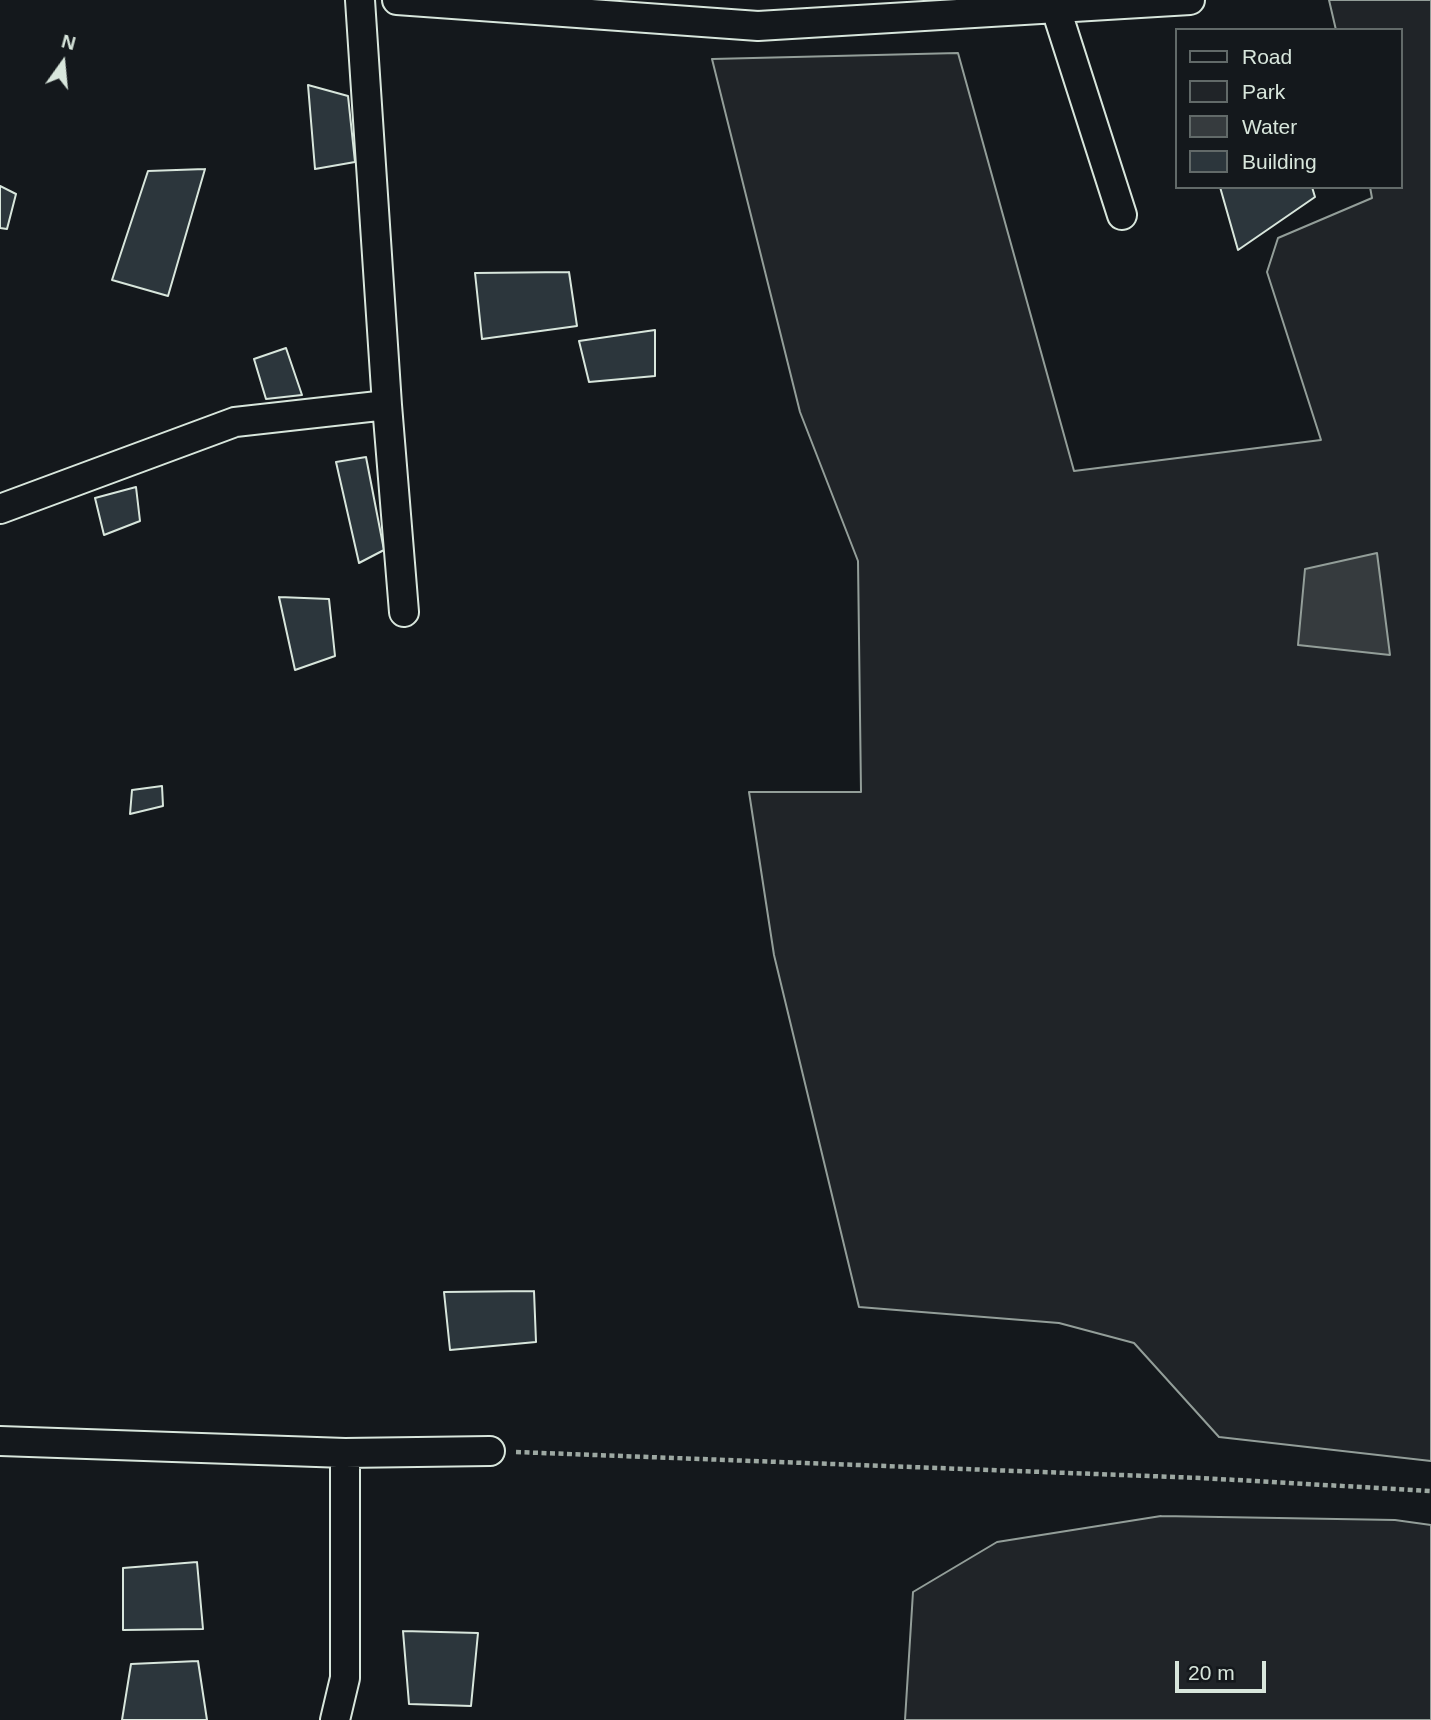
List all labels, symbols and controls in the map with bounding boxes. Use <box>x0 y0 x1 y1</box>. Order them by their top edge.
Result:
north arrow <box>28 28 98 98</box>
legend <box>1176 28 1403 189</box>
text: N <box>59 30 78 54</box>
text: Road <box>1242 45 1292 68</box>
text: Park <box>1242 80 1285 103</box>
text: Water <box>1242 115 1297 138</box>
text: Building <box>1242 150 1317 173</box>
scale bar <box>1179 1646 1270 1690</box>
text: 20 m <box>1188 1661 1235 1684</box>

